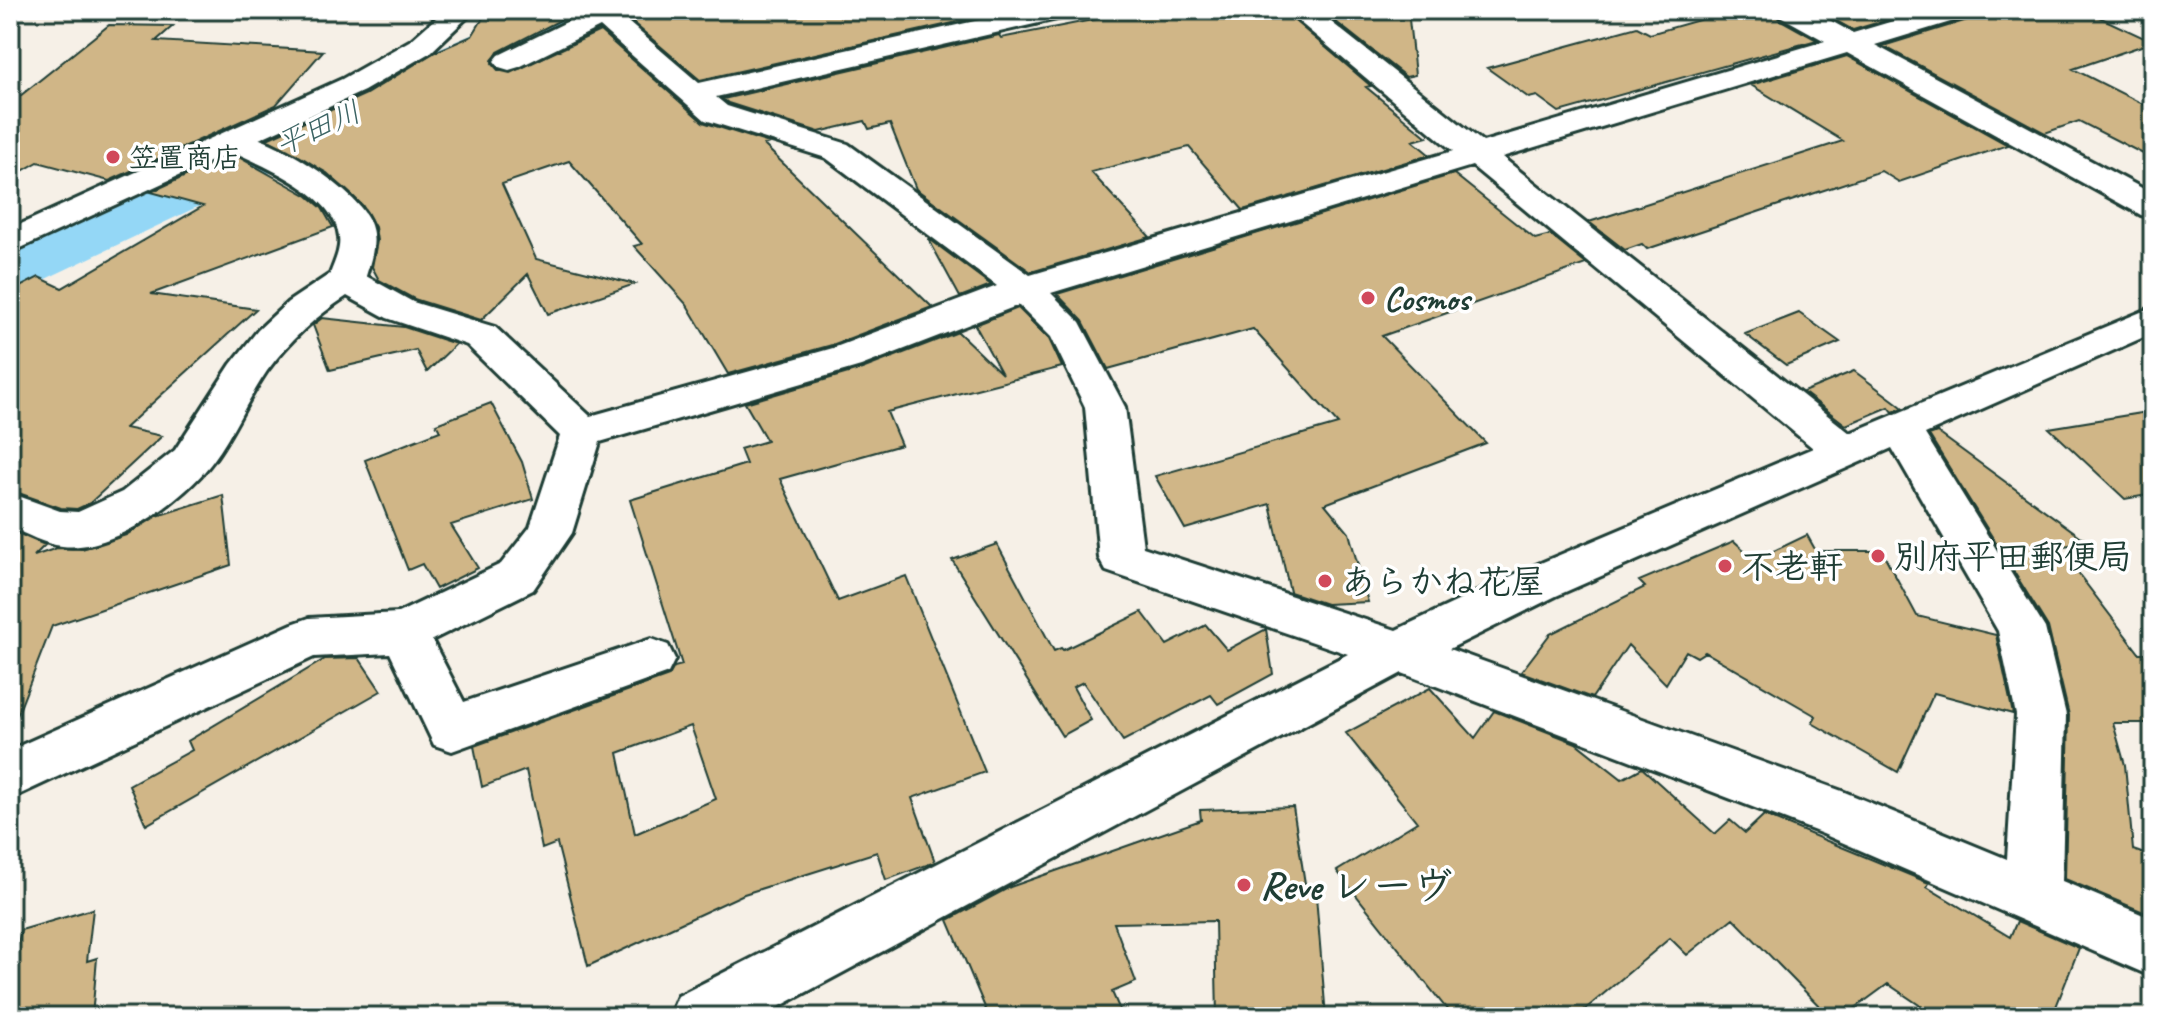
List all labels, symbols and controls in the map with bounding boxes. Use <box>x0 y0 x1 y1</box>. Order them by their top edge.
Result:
water label: 平田川 <box>269 92 367 164</box>
place label: 笠置商店 <box>129 140 241 175</box>
marker: 笠置商店 <box>104 148 122 166</box>
place label: Cosmos <box>1384 277 1473 320</box>
marker: Cosmos <box>1359 289 1377 307</box>
place label: 別府平田郵便局 <box>1894 535 2132 578</box>
place label: 不老軒 <box>1741 545 1843 588</box>
marker: 別府平田郵便局 <box>1869 547 1887 565</box>
marker: 不老軒 <box>1716 557 1734 575</box>
place label: あらかね花屋 <box>1341 560 1545 603</box>
marker: あらかね花屋 <box>1316 572 1334 590</box>
place label: Reve レーヴ <box>1260 861 1453 911</box>
marker: Reve レーヴ <box>1235 876 1253 894</box>

